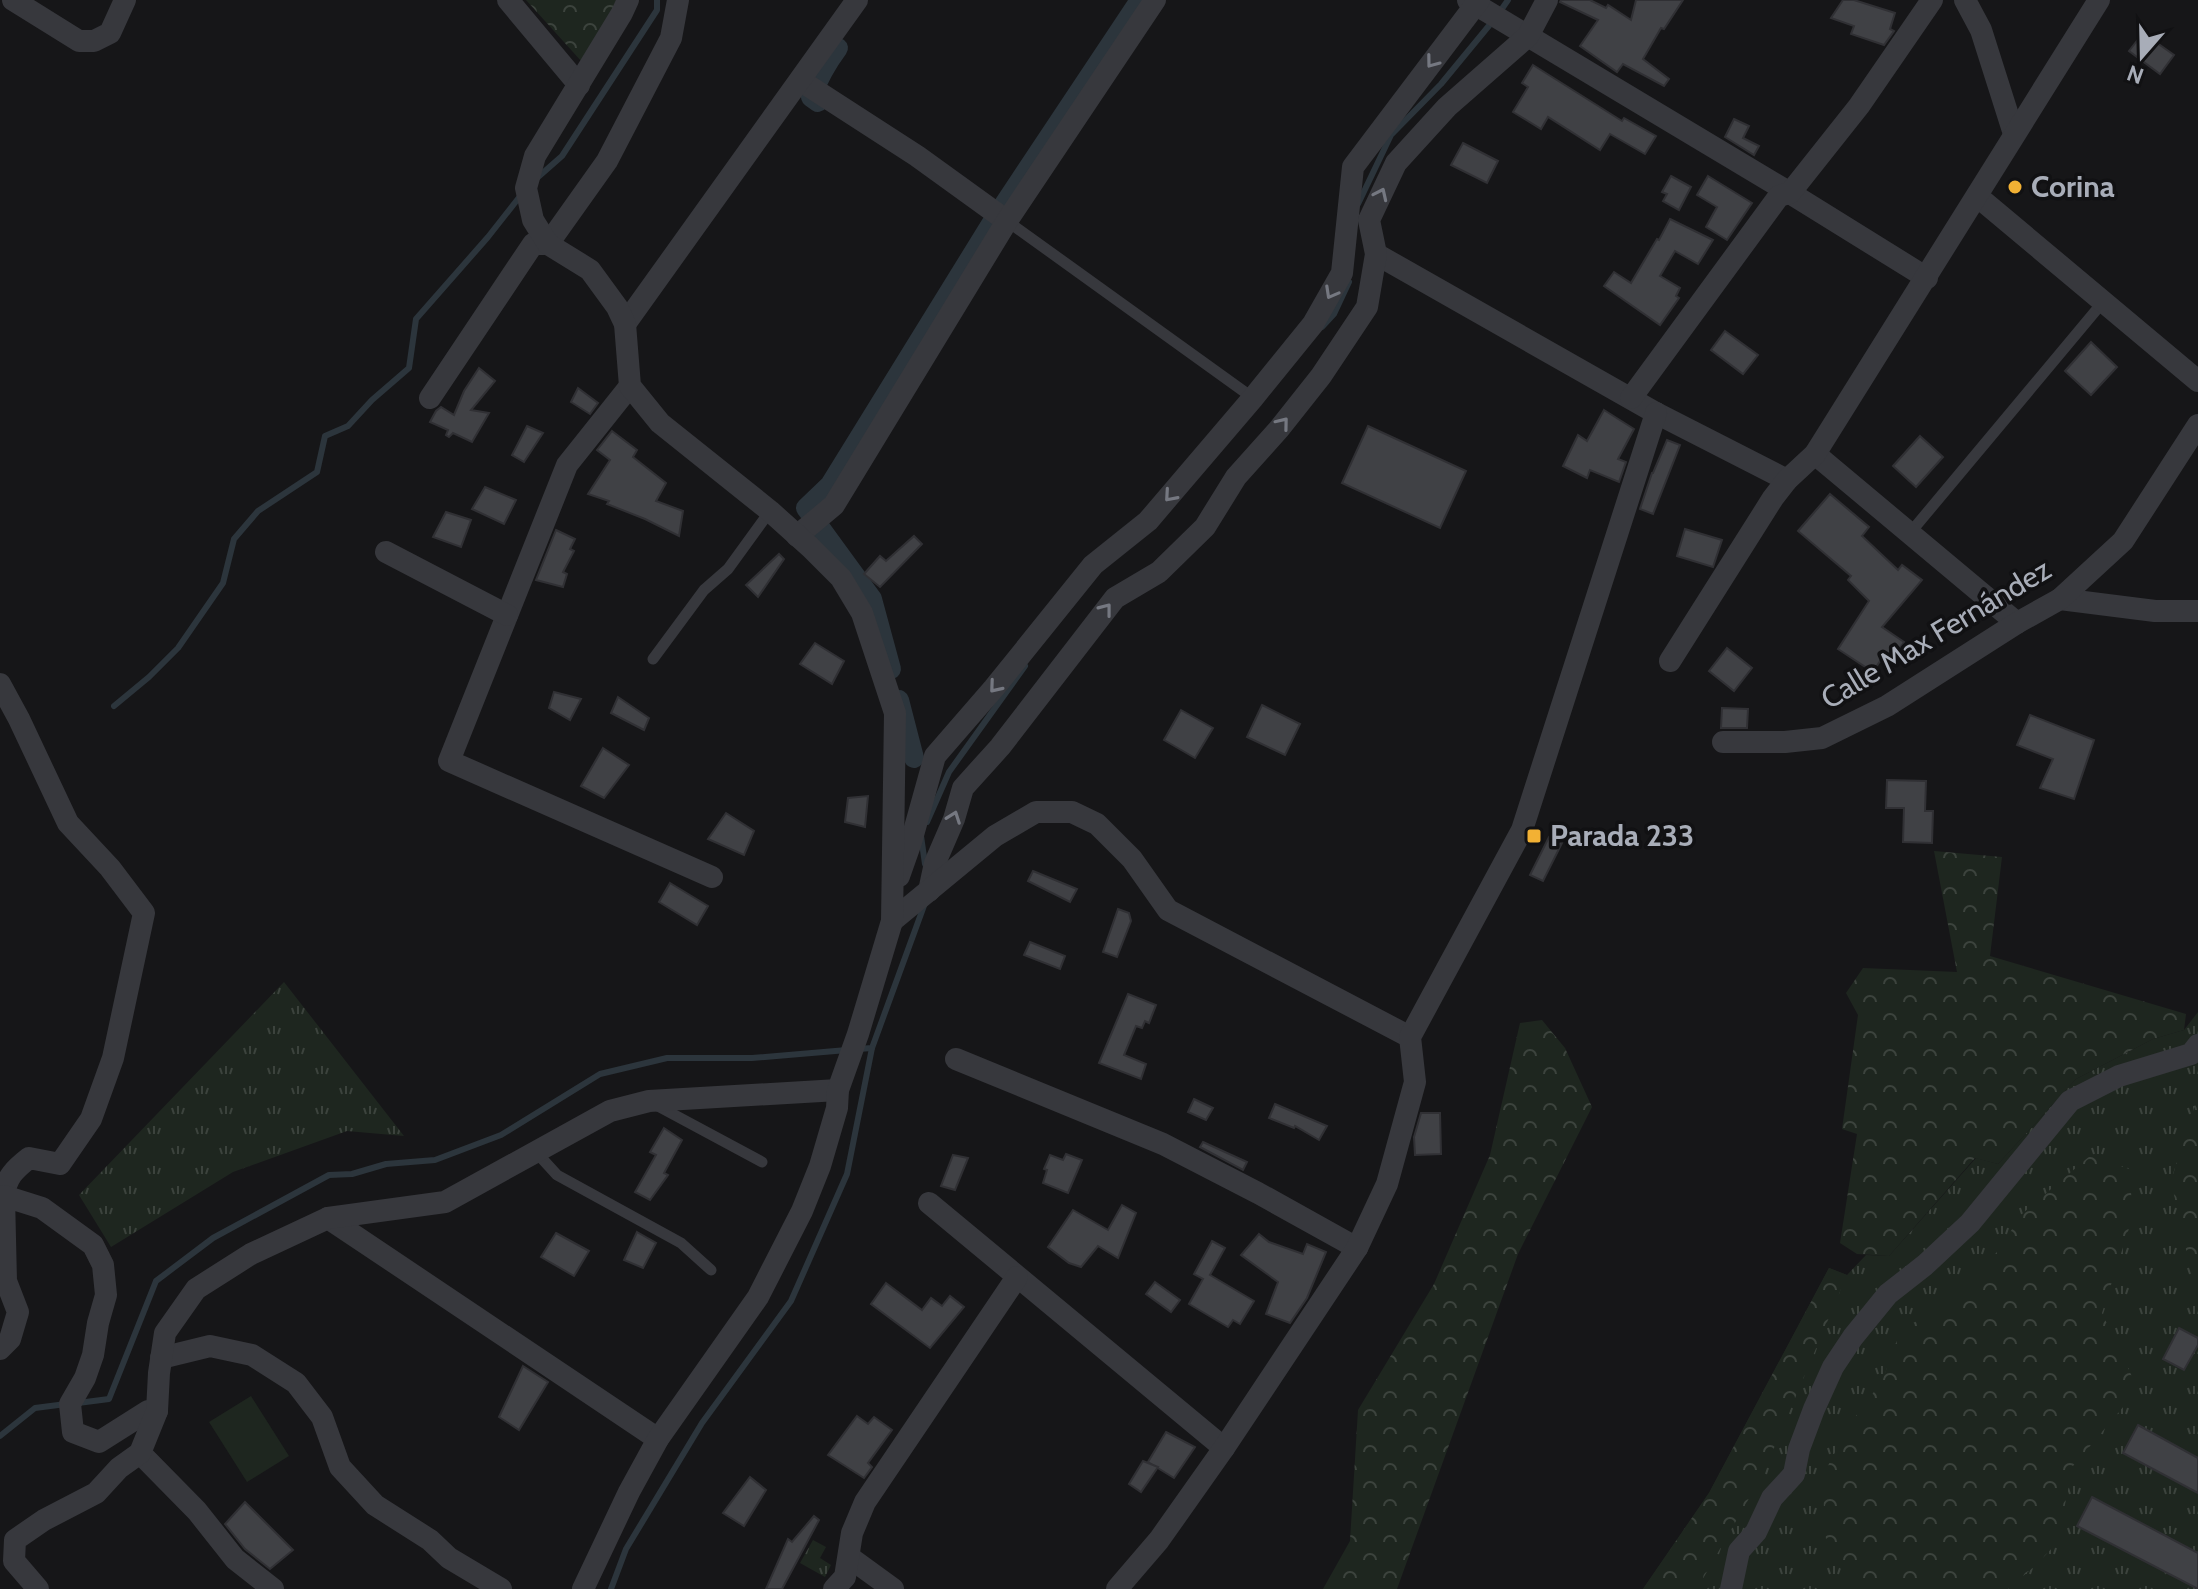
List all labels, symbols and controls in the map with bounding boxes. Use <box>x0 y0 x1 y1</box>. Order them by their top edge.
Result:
north arrow <box>2102 16 2182 96</box>
one-way arrow <box>1427 54 1441 68</box>
text: N <box>2123 59 2147 90</box>
place label: Corina <box>2031 168 2115 205</box>
marker: Corina <box>2006 178 2024 196</box>
one-way arrow <box>1371 188 1387 203</box>
one-way arrow <box>1325 284 1341 299</box>
one-way arrow <box>1273 418 1288 432</box>
one-way arrow <box>1165 487 1179 501</box>
street label: Calle Max Fernández <box>1814 550 2057 717</box>
one-way arrow <box>1097 603 1111 618</box>
one-way arrow <box>990 678 1005 692</box>
one-way arrow <box>944 811 960 825</box>
place label: Parada 233 <box>1550 817 1694 854</box>
marker: Parada 233 <box>1525 827 1543 845</box>

